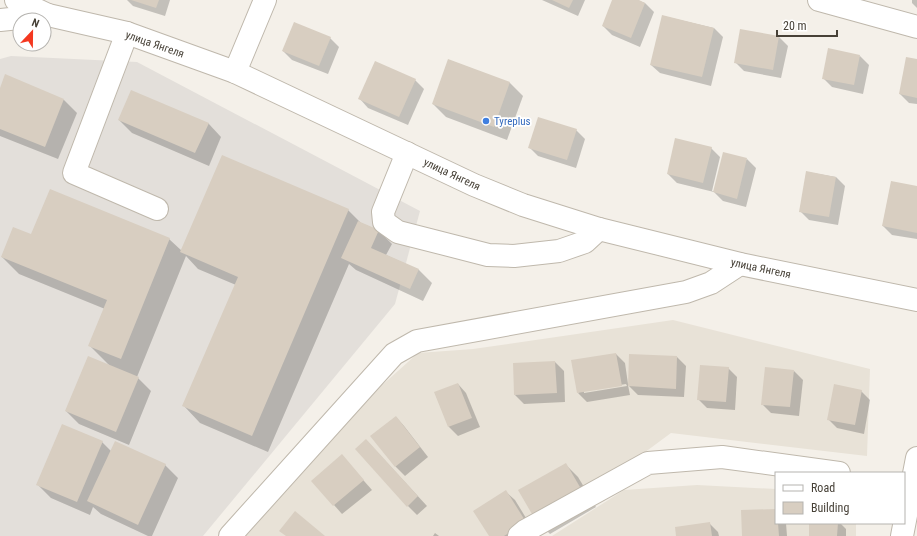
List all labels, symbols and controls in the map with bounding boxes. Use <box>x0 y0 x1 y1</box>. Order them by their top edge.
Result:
north arrow <box>12 12 52 52</box>
scale bar <box>777 12 837 38</box>
text: N <box>30 16 41 31</box>
text: 20 m <box>783 19 807 33</box>
street label: улица Янгеля <box>124 28 186 61</box>
place label: Tyreplus <box>494 115 531 128</box>
marker: Tyreplus <box>481 116 491 126</box>
street label: улица Янгеля <box>421 156 482 193</box>
street label: улица Янгеля <box>730 256 792 281</box>
legend <box>775 472 905 524</box>
text: Road <box>811 481 835 495</box>
text: Building <box>811 501 849 515</box>

